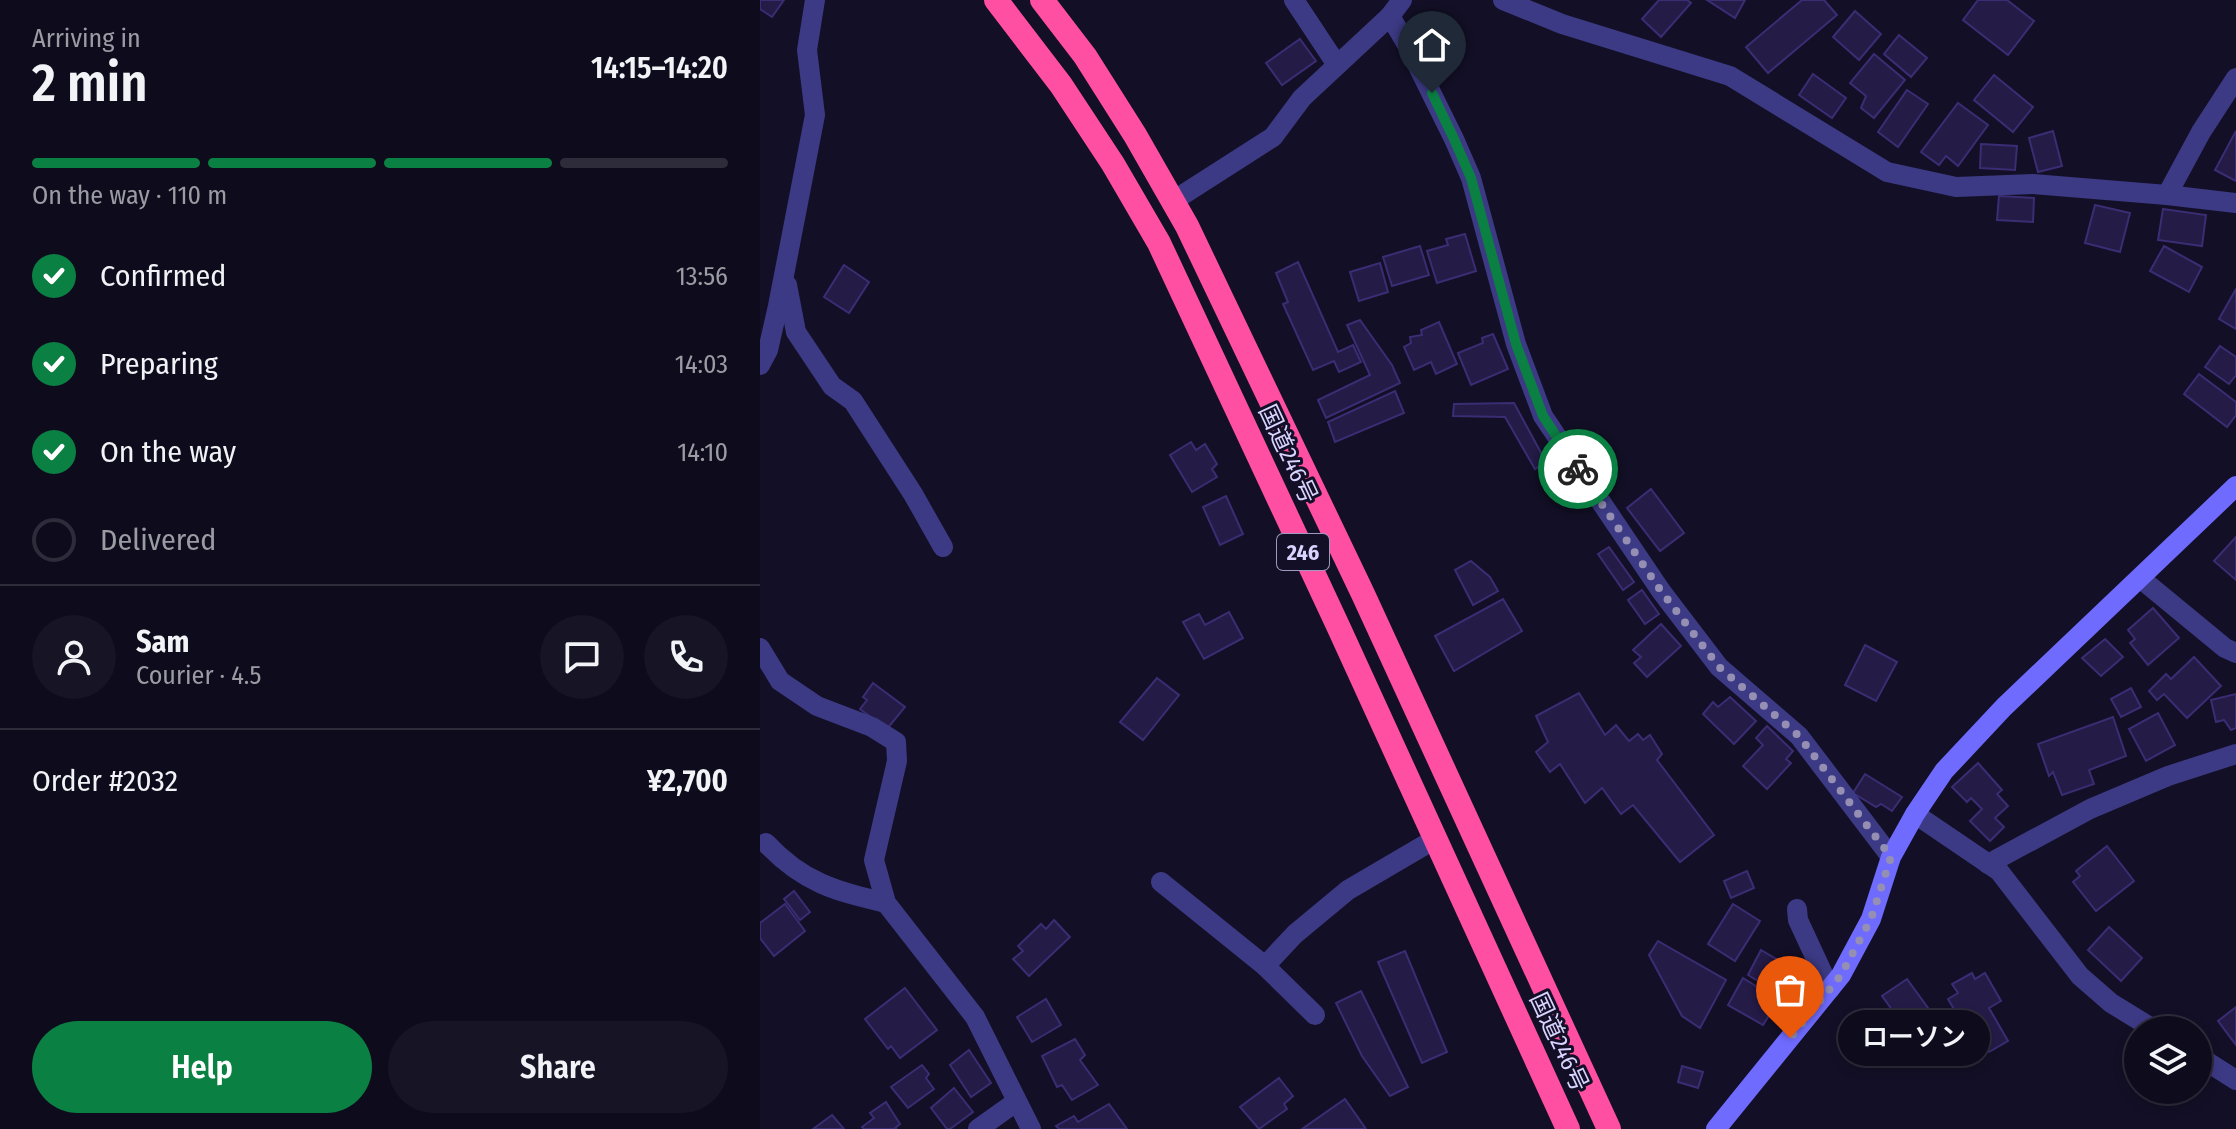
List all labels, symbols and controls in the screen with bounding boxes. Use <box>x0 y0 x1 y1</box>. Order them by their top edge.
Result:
pin <box>1398 11 1466 93</box>
text: Arriving in <box>32 23 141 54</box>
icon: home <box>1410 23 1454 67</box>
text: 14:15–14:20 <box>591 50 728 86</box>
text: 2 min <box>32 52 148 115</box>
text: On the way · 110 m <box>32 180 227 211</box>
icon: check <box>32 254 76 298</box>
text: Confirmed <box>100 258 226 294</box>
text: 13:56 <box>676 261 728 292</box>
icon: check <box>32 342 76 386</box>
text: Preparing <box>100 346 218 382</box>
text: 14:03 <box>675 349 728 380</box>
street label: 国道246号 <box>1253 400 1323 508</box>
courier <box>1538 429 1618 509</box>
icon: check <box>32 430 76 474</box>
text: On the way <box>100 434 236 470</box>
text: 14:10 <box>677 437 728 468</box>
icon: bike <box>1556 447 1600 491</box>
text: Delivered <box>100 522 216 558</box>
road number: 246 <box>1277 534 1329 570</box>
button: person <box>32 615 116 699</box>
button: chat <box>540 615 624 699</box>
button: phone <box>644 615 728 699</box>
text: Sam <box>136 624 189 660</box>
text: Courier · 4.5 <box>136 660 262 691</box>
text: Order #2032 <box>32 763 178 799</box>
text: ¥2,700 <box>647 763 728 799</box>
pin <box>1756 956 1824 1038</box>
icon: bag <box>1768 968 1812 1012</box>
street label: 国道246号 <box>1524 988 1594 1096</box>
callout: ローソン <box>1838 1010 1990 1066</box>
map controls <box>2124 1016 2212 1104</box>
button: layers <box>2124 1016 2212 1104</box>
button: Help <box>32 1021 372 1113</box>
button: Share <box>388 1021 728 1113</box>
text: ローソン <box>1862 1022 1966 1053</box>

